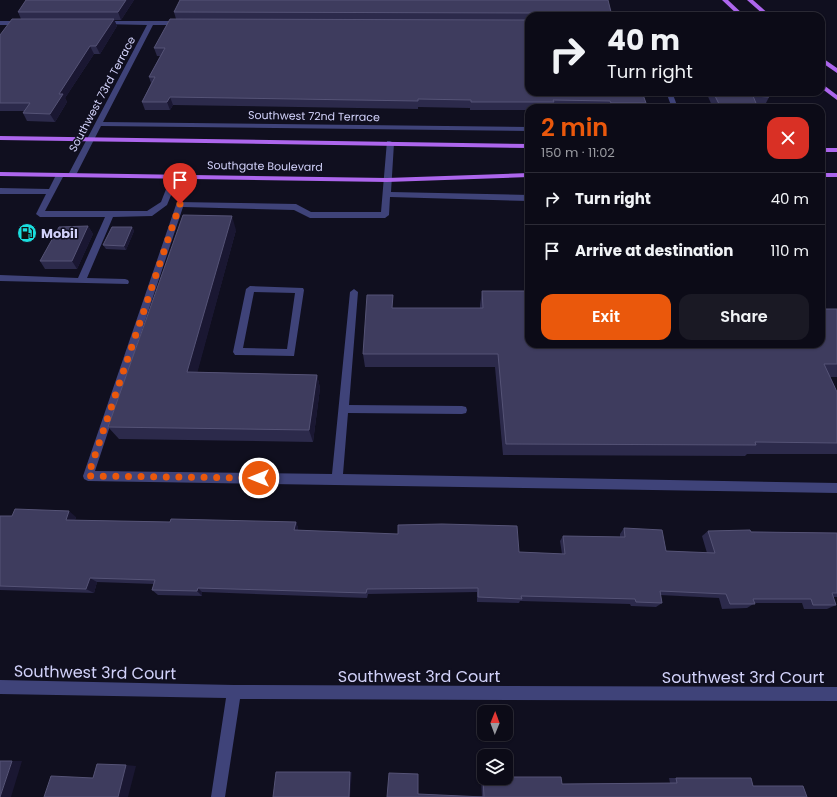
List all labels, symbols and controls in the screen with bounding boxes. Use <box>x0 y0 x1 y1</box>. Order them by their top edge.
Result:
text: 40 m <box>607 21 680 60</box>
icon: right <box>541 28 593 80</box>
street label: Southwest 73rd Terrace <box>65 33 139 155</box>
text: Turn right <box>607 59 693 84</box>
street label: Southwest 72nd Terrace <box>248 107 380 125</box>
text: 2 min <box>541 111 608 144</box>
button: close <box>767 117 809 159</box>
text: 150 m · 11:02 <box>541 143 615 162</box>
street label: Southgate Boulevard <box>207 157 323 175</box>
pin <box>163 163 197 204</box>
icon: arrive <box>169 169 191 191</box>
icon: right <box>541 188 563 210</box>
text: Turn right <box>575 188 651 209</box>
text: 40 m <box>771 188 809 209</box>
fuel station icon: Mobil <box>16 222 38 244</box>
place label: Mobil <box>41 224 78 243</box>
icon: arrive <box>541 240 563 262</box>
text: Arrive at destination <box>575 240 733 261</box>
text: 110 m <box>771 240 809 261</box>
button: Exit <box>541 294 671 340</box>
button: Share <box>679 294 809 340</box>
position arrow <box>238 457 280 499</box>
street label: Southwest 3rd Court <box>14 660 177 685</box>
street label: Southwest 3rd Court <box>338 665 500 688</box>
street label: Southwest 3rd Court <box>662 666 824 689</box>
north arrow <box>477 705 513 741</box>
map controls <box>477 705 513 785</box>
button: layers <box>477 749 513 785</box>

